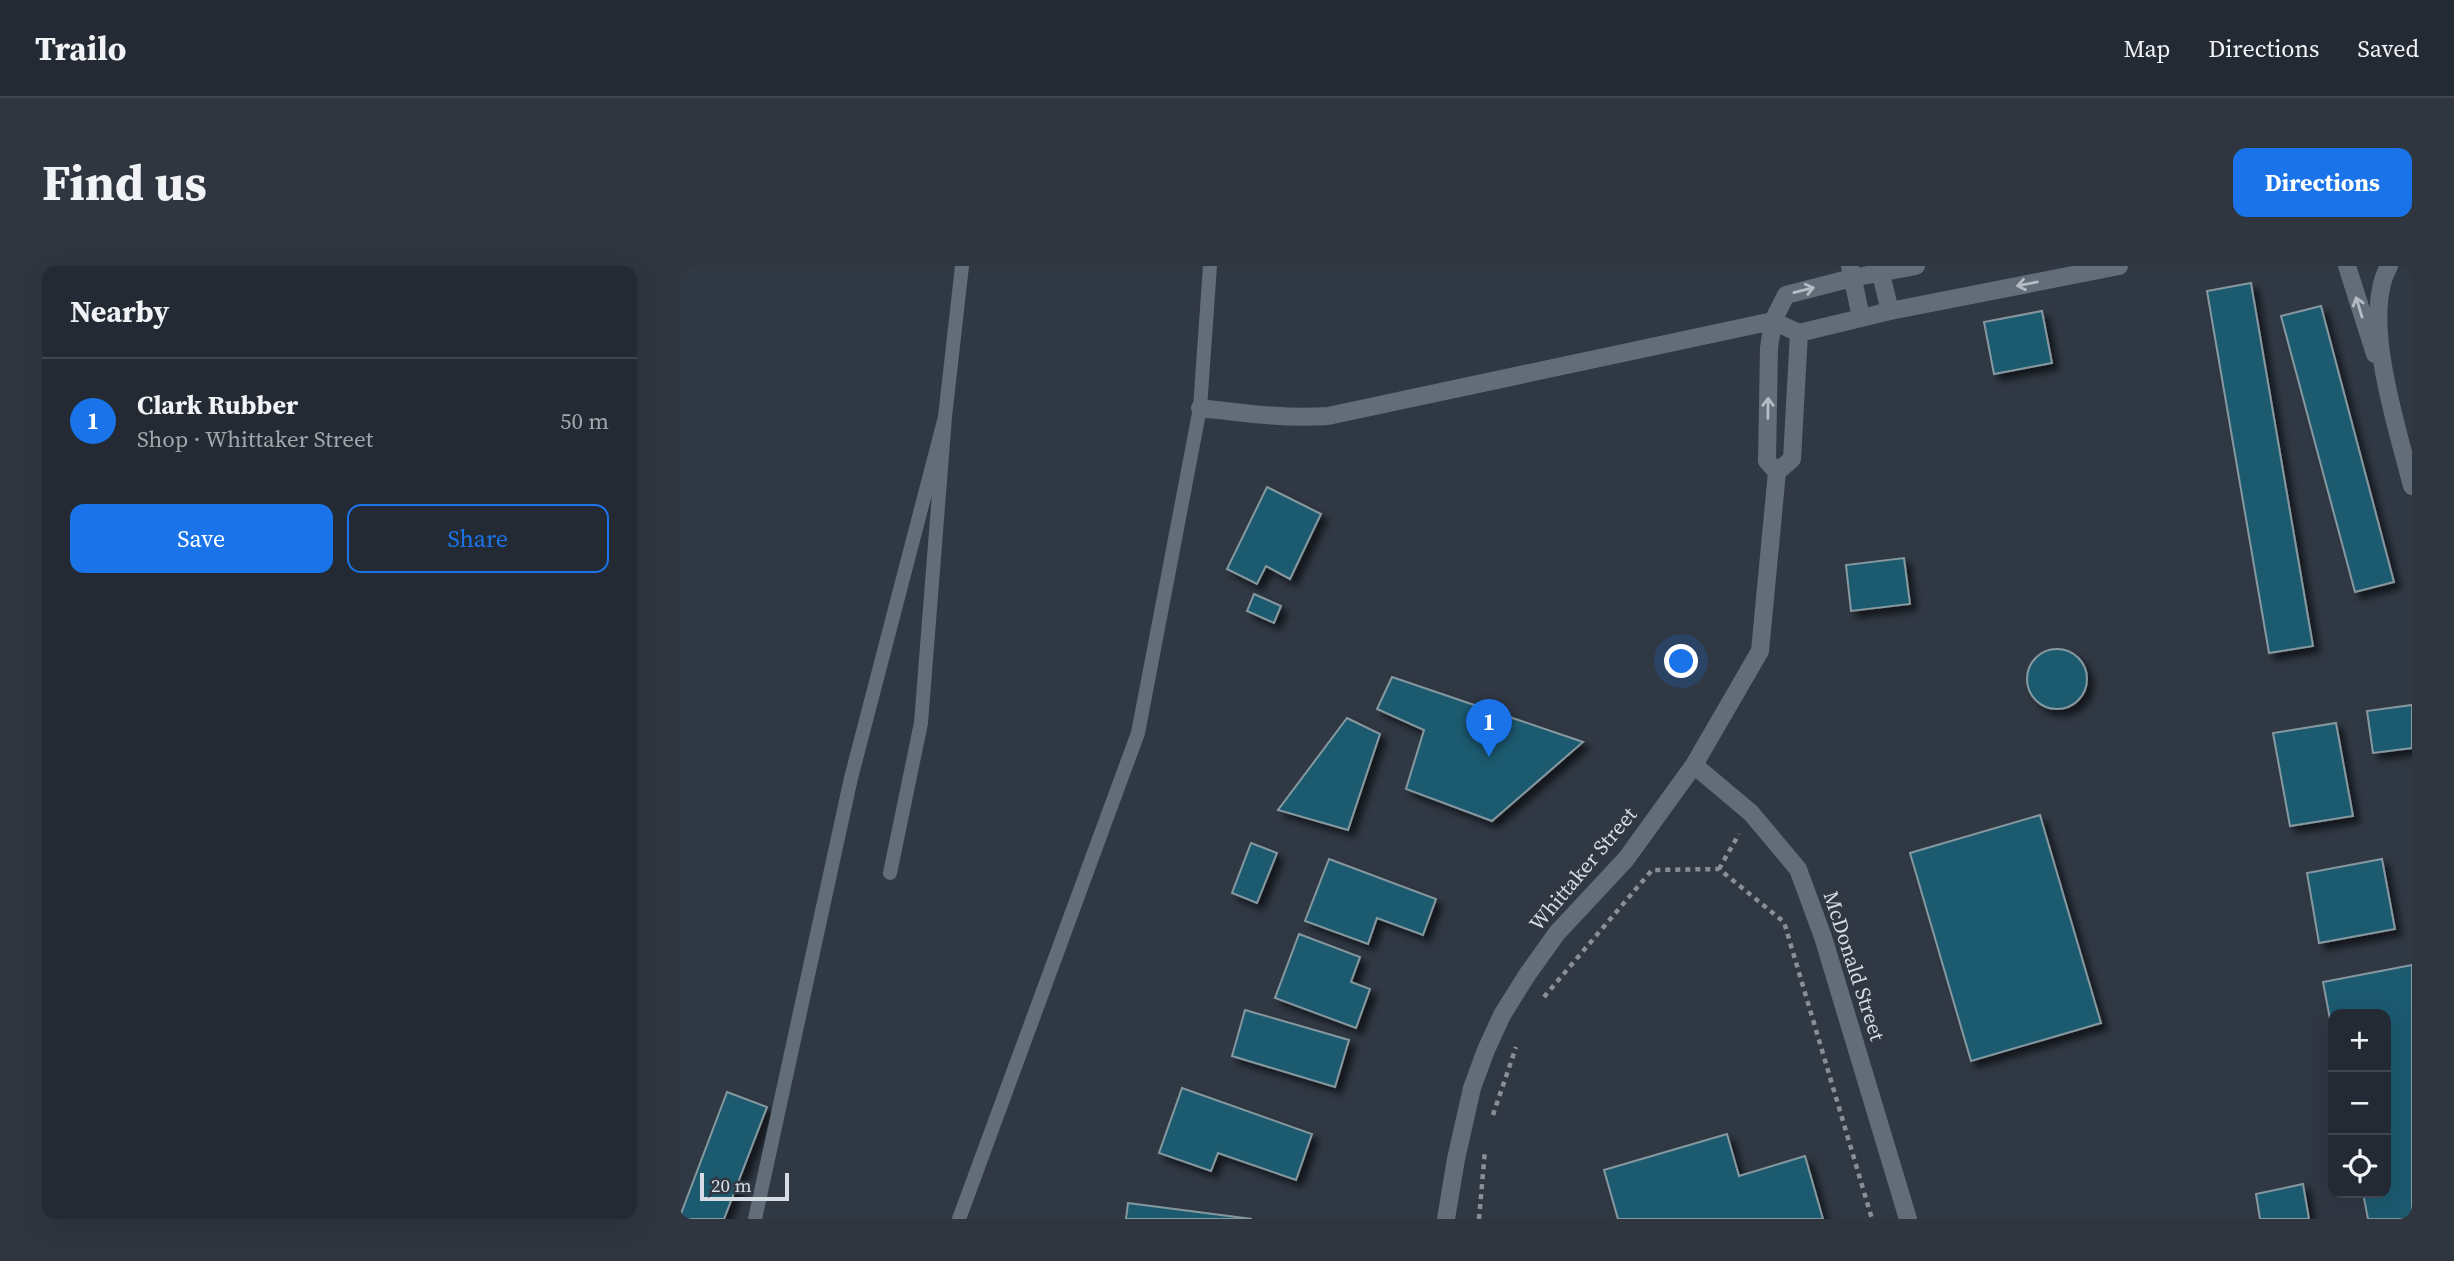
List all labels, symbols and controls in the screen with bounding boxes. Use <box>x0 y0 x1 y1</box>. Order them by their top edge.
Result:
text: Trailo <box>35 26 127 71</box>
text: Map <box>2123 32 2170 65</box>
text: Directions <box>2208 32 2319 65</box>
text: Saved <box>2357 32 2419 65</box>
button: Directions <box>2233 148 2412 217</box>
text: Find us <box>42 149 207 216</box>
one-way arrow <box>2016 277 2039 291</box>
one-way arrow <box>1792 283 1815 296</box>
text: Nearby <box>70 291 169 332</box>
one-way arrow <box>2351 296 2364 318</box>
text: Clark Rubber <box>137 387 298 423</box>
one-way arrow <box>1761 397 1775 420</box>
text: 1 <box>87 405 99 437</box>
text: 50 m <box>560 405 609 437</box>
text: Shop · Whittaker Street <box>137 423 373 455</box>
button: Save <box>70 504 333 573</box>
button: Share <box>347 504 609 573</box>
your location <box>1664 644 1698 678</box>
pin: 1 <box>1466 699 1512 757</box>
street label: Whittaker Street <box>1522 800 1643 937</box>
street label: McDonald Street <box>1817 887 1892 1045</box>
map controls <box>2328 1009 2391 1198</box>
button: + <box>2328 1009 2391 1072</box>
button: − <box>2328 1072 2391 1135</box>
button: locate <box>2328 1135 2391 1198</box>
scale bar <box>700 1170 789 1202</box>
text: 20 m <box>711 1172 752 1198</box>

